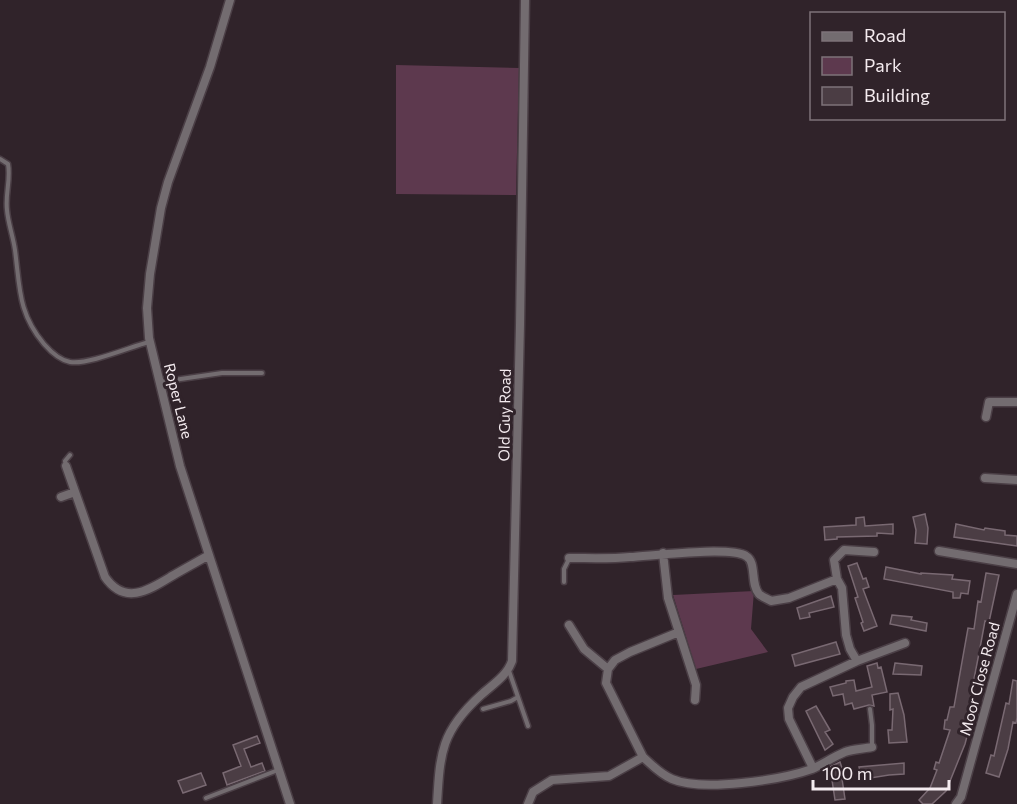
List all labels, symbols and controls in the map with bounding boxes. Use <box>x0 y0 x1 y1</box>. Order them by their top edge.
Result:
legend <box>810 12 1005 120</box>
text: Road <box>864 24 906 46</box>
text: Park <box>864 54 902 76</box>
text: Building <box>864 84 930 106</box>
street label: Roper Lane <box>161 361 197 440</box>
street label: Old Guy Road <box>494 369 514 461</box>
street label: Moor Close Road <box>955 620 1003 737</box>
scale bar <box>813 753 950 791</box>
text: 100 m <box>822 762 872 784</box>

